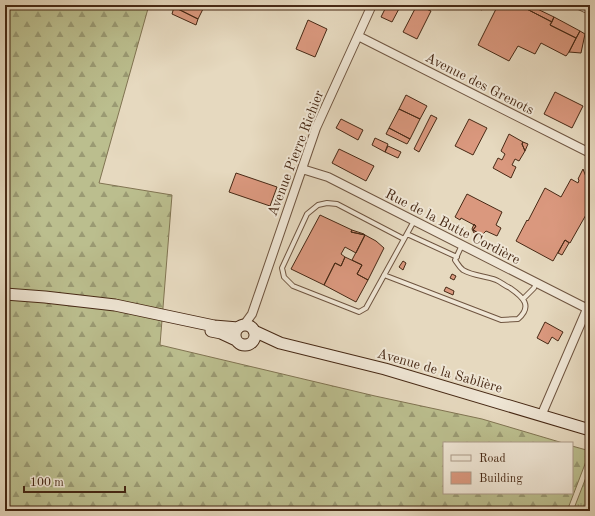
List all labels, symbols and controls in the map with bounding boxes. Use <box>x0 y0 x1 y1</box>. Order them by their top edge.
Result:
street label: Avenue des Grenots <box>423 50 536 117</box>
street label: Avenue Pierre Richier <box>265 88 326 218</box>
street label: Rue de la Butte Cordière <box>383 187 522 267</box>
street label: Avenue de la Sablière <box>375 346 504 396</box>
legend <box>443 442 573 494</box>
text: Road <box>479 453 506 465</box>
scale bar <box>24 468 125 494</box>
text: Building <box>479 473 523 485</box>
text: 100 m <box>30 477 64 489</box>

